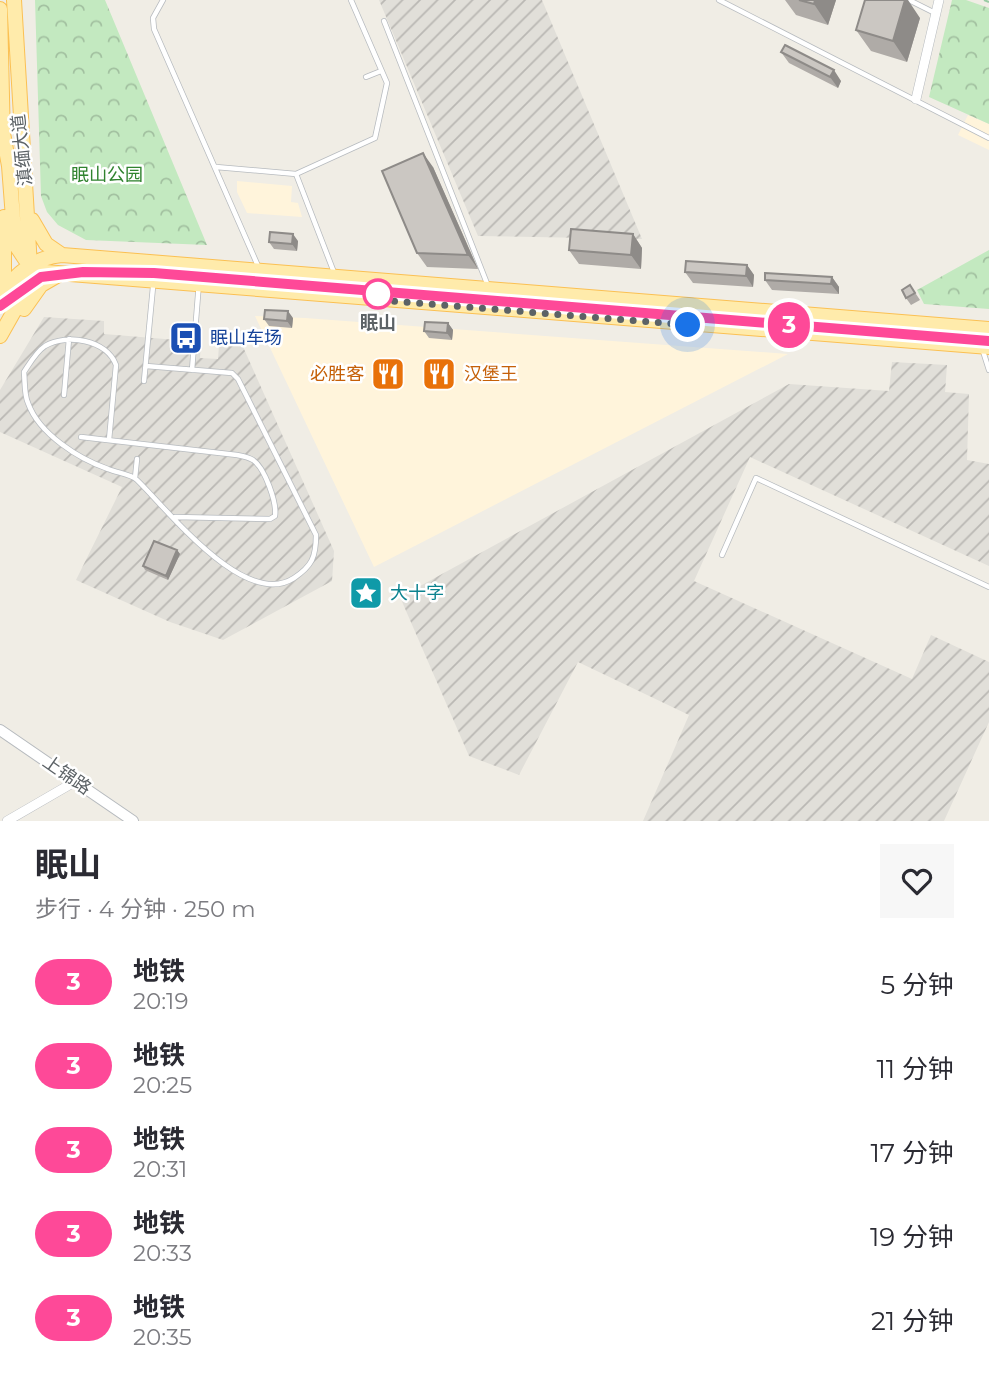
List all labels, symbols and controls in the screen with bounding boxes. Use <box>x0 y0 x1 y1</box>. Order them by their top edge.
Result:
street label: 滇缅大道 <box>7 113 37 187</box>
park label: 眠山公园 <box>71 164 143 186</box>
marker: 眠山 <box>363 279 393 309</box>
line badge: 3 <box>766 302 812 348</box>
your location <box>670 307 705 342</box>
text: 3 <box>782 310 796 339</box>
place label: 眠山 <box>360 312 396 334</box>
bus stop icon: 眠山车场 <box>167 319 205 357</box>
place label: 眠山车场 <box>210 327 282 349</box>
restaurant icon: 必胜客 <box>369 355 407 393</box>
restaurant icon: 汉堡王 <box>420 355 458 393</box>
place label: 必胜客 <box>310 363 364 385</box>
place label: 汉堡王 <box>464 363 518 385</box>
place icon: 大十字 <box>347 574 385 612</box>
place label: 大十字 <box>390 582 444 604</box>
street label: 上锦路 <box>39 751 95 799</box>
text: 眠山 <box>35 844 101 884</box>
button: heart <box>880 844 954 918</box>
text: 步行 · 4 分钟 · 250 m <box>35 895 256 923</box>
text: 地铁 <box>133 955 185 987</box>
text: 3 <box>66 967 81 996</box>
text: 5 分钟 <box>880 969 954 1001</box>
text: 20:19 <box>133 987 188 1015</box>
text: 地铁 <box>133 1039 185 1071</box>
text: 3 <box>66 1051 81 1080</box>
text: 11 分钟 <box>876 1053 954 1085</box>
text: 20:25 <box>133 1071 192 1099</box>
text: 地铁 <box>133 1123 185 1155</box>
text: 3 <box>66 1135 81 1164</box>
text: 17 分钟 <box>870 1137 954 1169</box>
text: 20:31 <box>133 1155 187 1183</box>
text: 地铁 <box>133 1207 185 1239</box>
text: 3 <box>66 1219 81 1248</box>
text: 19 分钟 <box>870 1221 954 1253</box>
text: 20:33 <box>133 1239 192 1267</box>
text: 地铁 <box>133 1291 185 1323</box>
text: 3 <box>66 1303 81 1332</box>
text: 21 分钟 <box>871 1305 954 1337</box>
text: 20:35 <box>133 1323 192 1351</box>

